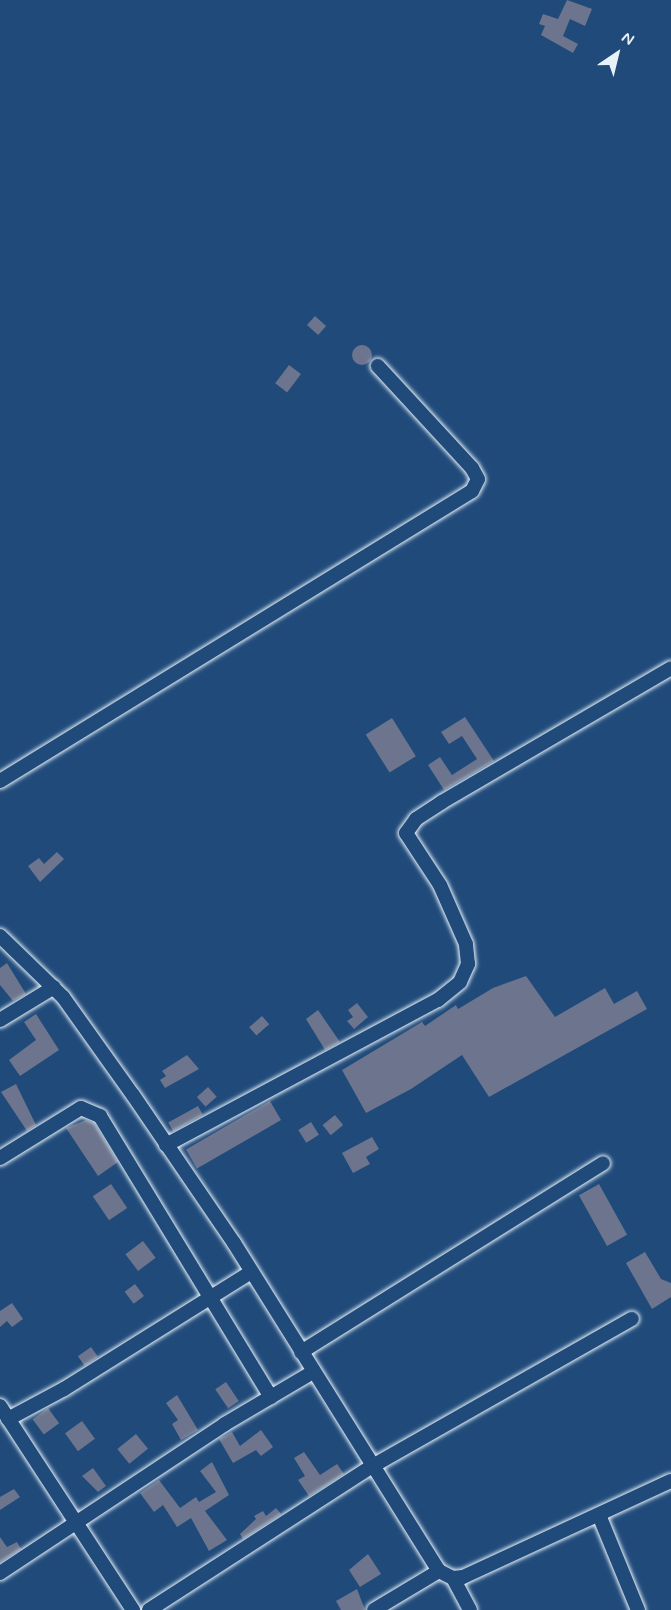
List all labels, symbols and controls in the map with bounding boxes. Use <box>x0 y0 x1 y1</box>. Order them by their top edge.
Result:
north arrow <box>587 24 647 84</box>
text: N <box>617 27 638 51</box>

